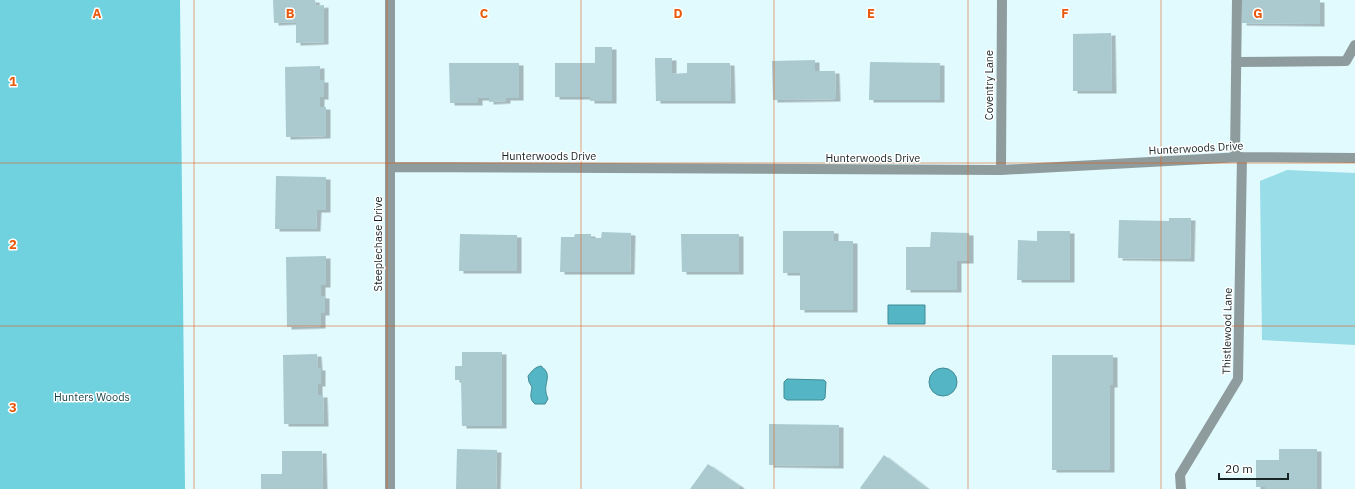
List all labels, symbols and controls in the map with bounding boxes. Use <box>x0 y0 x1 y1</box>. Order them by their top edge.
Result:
text: A <box>93 5 102 22</box>
text: B <box>286 5 295 22</box>
text: C <box>480 5 489 22</box>
text: D <box>673 5 683 22</box>
text: E <box>867 5 875 22</box>
text: F <box>1061 5 1069 22</box>
text: G <box>1253 5 1263 22</box>
street label: Coventry Lane <box>982 50 996 120</box>
text: 1 <box>9 73 17 90</box>
street label: Hunterwoods Drive <box>1148 139 1244 157</box>
street label: Hunterwoods Drive <box>502 149 596 163</box>
street label: Hunterwoods Drive <box>826 151 920 165</box>
street label: Steeplechase Drive <box>371 197 385 291</box>
text: 2 <box>9 236 17 253</box>
street label: Thistlewood Lane <box>1219 288 1235 374</box>
park label: Hunters Woods <box>54 390 130 404</box>
text: 3 <box>9 399 17 416</box>
scale bar <box>1219 455 1288 481</box>
text: 20 m <box>1225 461 1253 476</box>

